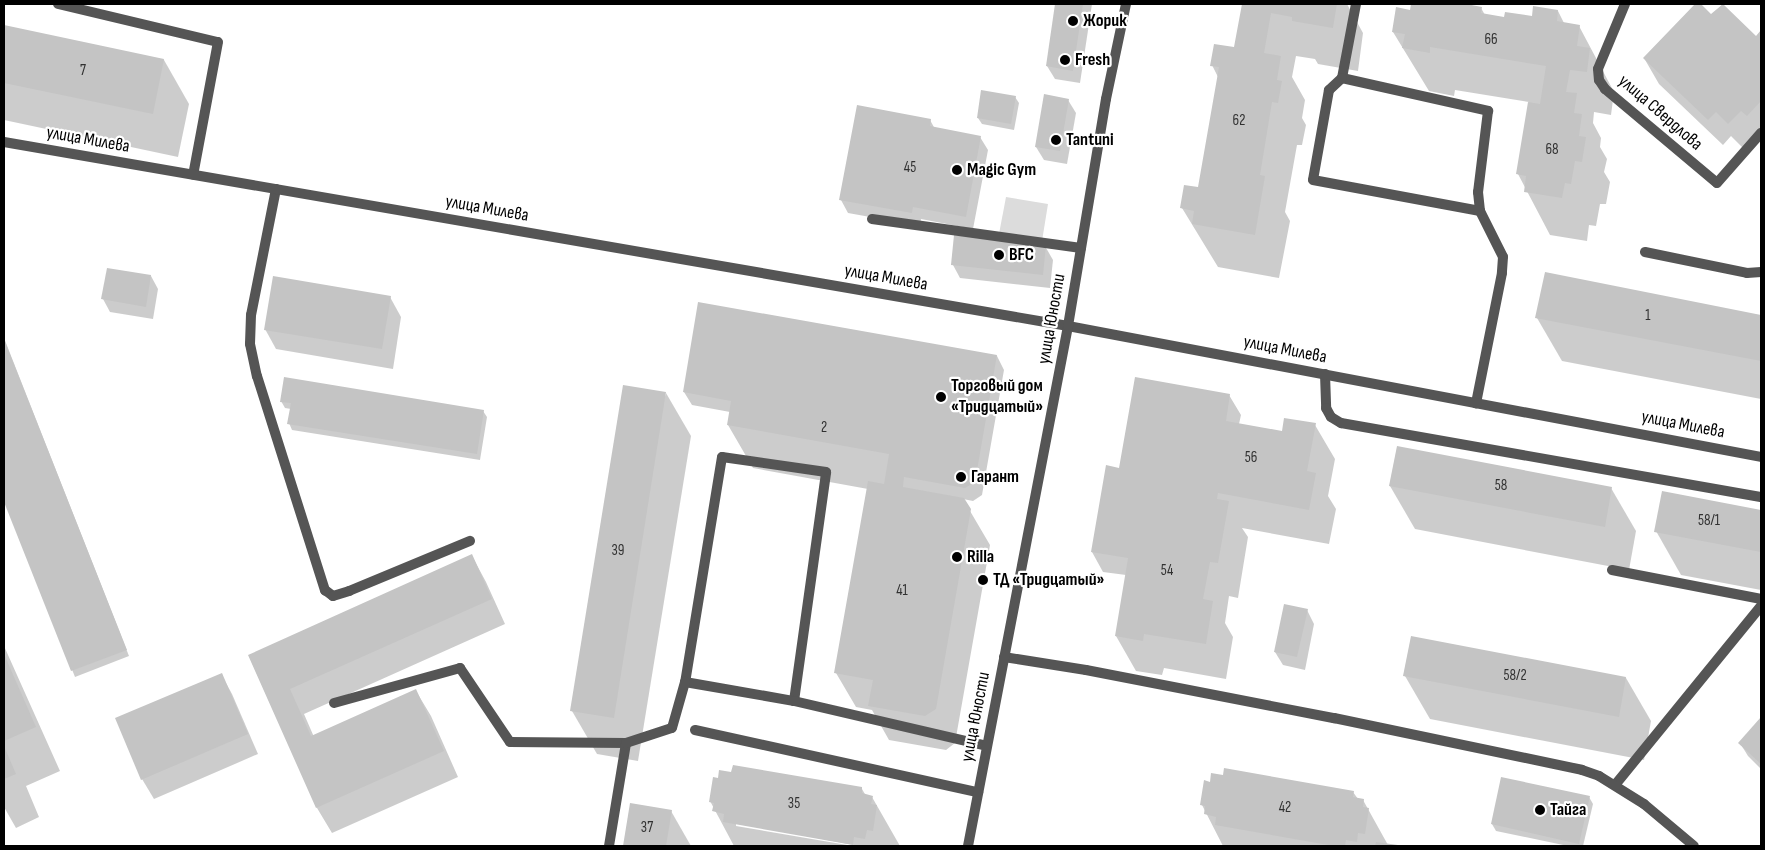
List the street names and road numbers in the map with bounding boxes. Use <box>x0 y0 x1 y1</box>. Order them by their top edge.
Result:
street label: улица Свердлова <box>1613 71 1707 155</box>
street label: улица Милева <box>45 122 131 158</box>
street label: улица Милева <box>444 191 530 227</box>
street label: улица Милева <box>843 260 929 296</box>
street label: улица Юности <box>1033 272 1071 366</box>
street label: улица Милева <box>1242 331 1328 369</box>
street label: улица Милева <box>1640 406 1726 444</box>
street label: улица Юности <box>957 670 995 764</box>

